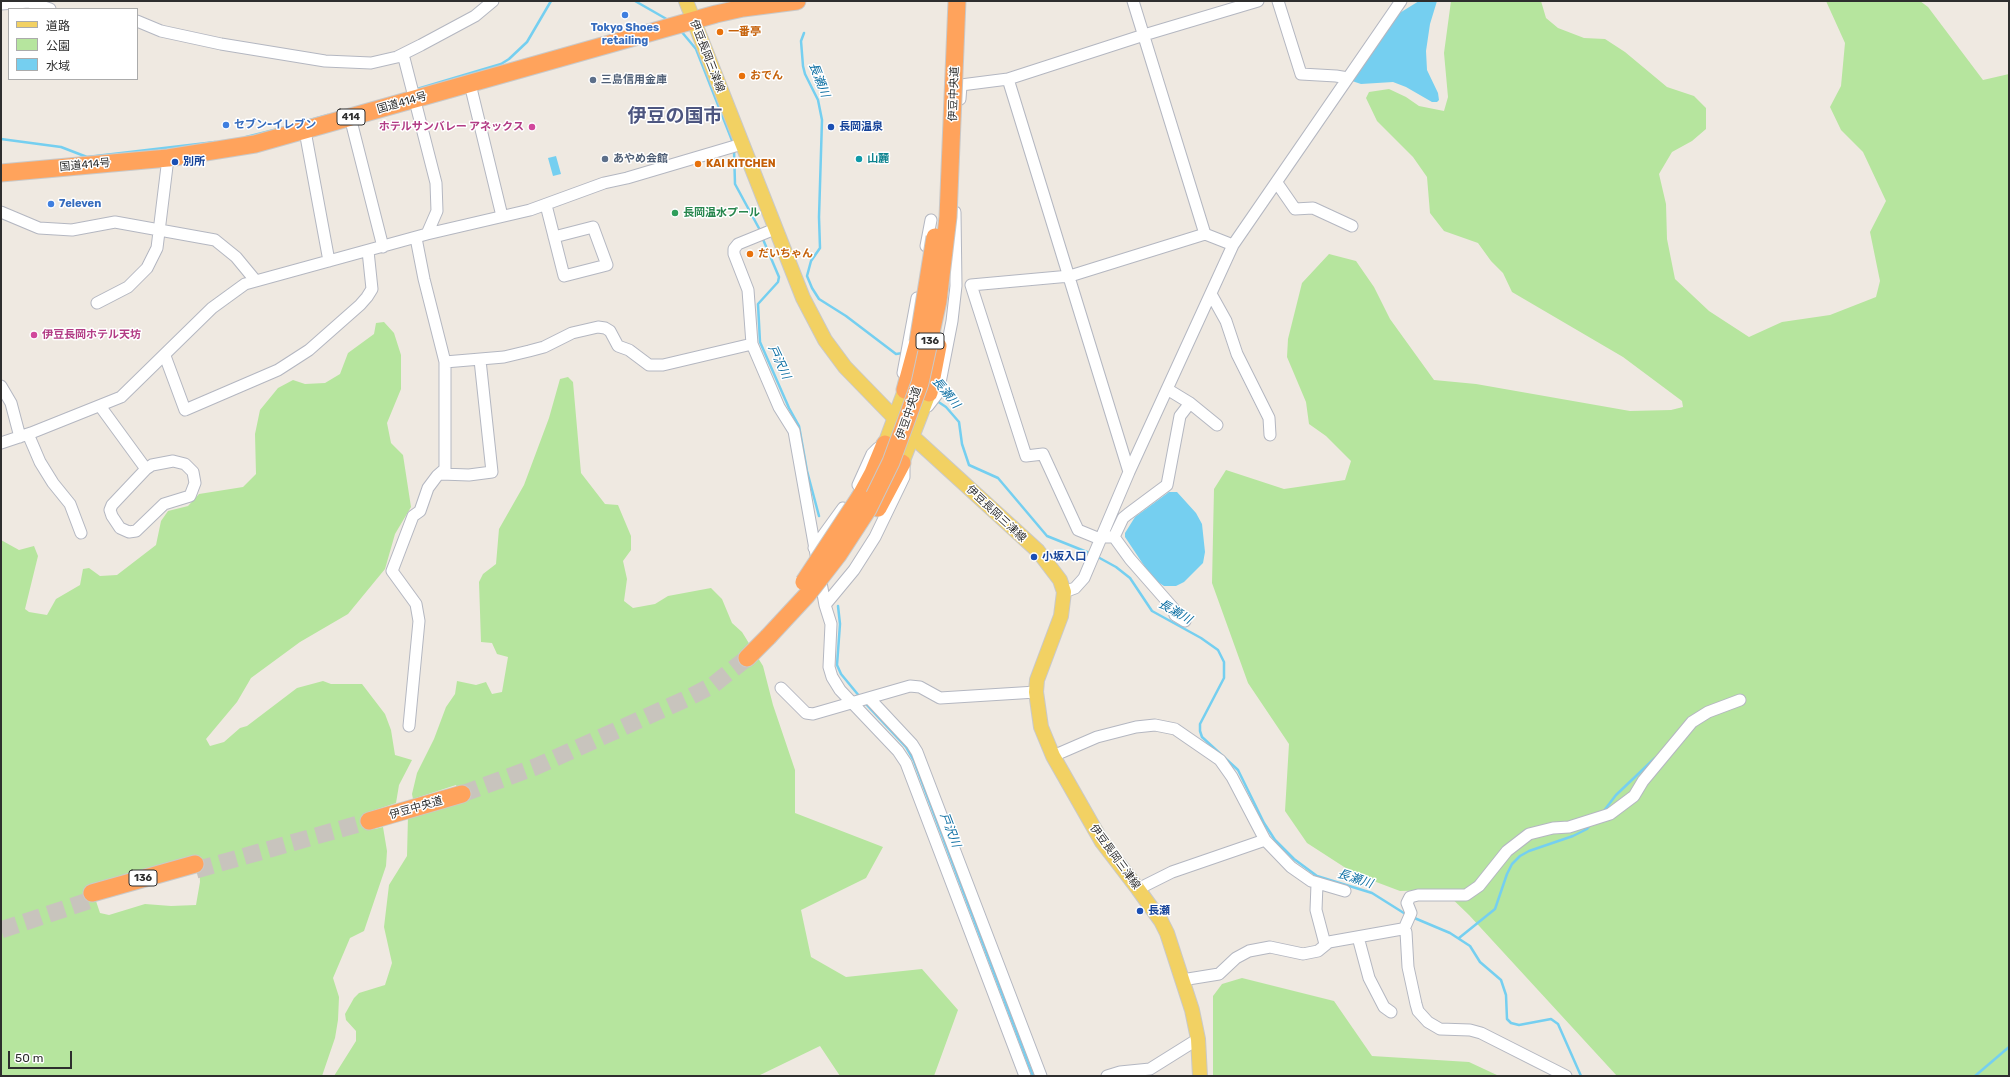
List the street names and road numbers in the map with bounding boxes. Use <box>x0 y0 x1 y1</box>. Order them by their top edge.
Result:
street label: 伊豆長岡三津線 <box>687 18 727 94</box>
street label: 伊豆中央道 <box>946 66 962 122</box>
street label: 国道414号 <box>376 90 428 116</box>
road number: 414 <box>337 109 365 125</box>
street label: 国道414号 <box>59 156 111 174</box>
road number: 136 <box>916 333 944 349</box>
street label: 伊豆中央道 <box>894 385 924 441</box>
street label: 伊豆長岡三津線 <box>963 483 1029 545</box>
street label: 伊豆中央道 <box>388 794 444 822</box>
street label: 伊豆長岡三津線 <box>1087 822 1143 892</box>
road number: 136 <box>129 870 157 886</box>

